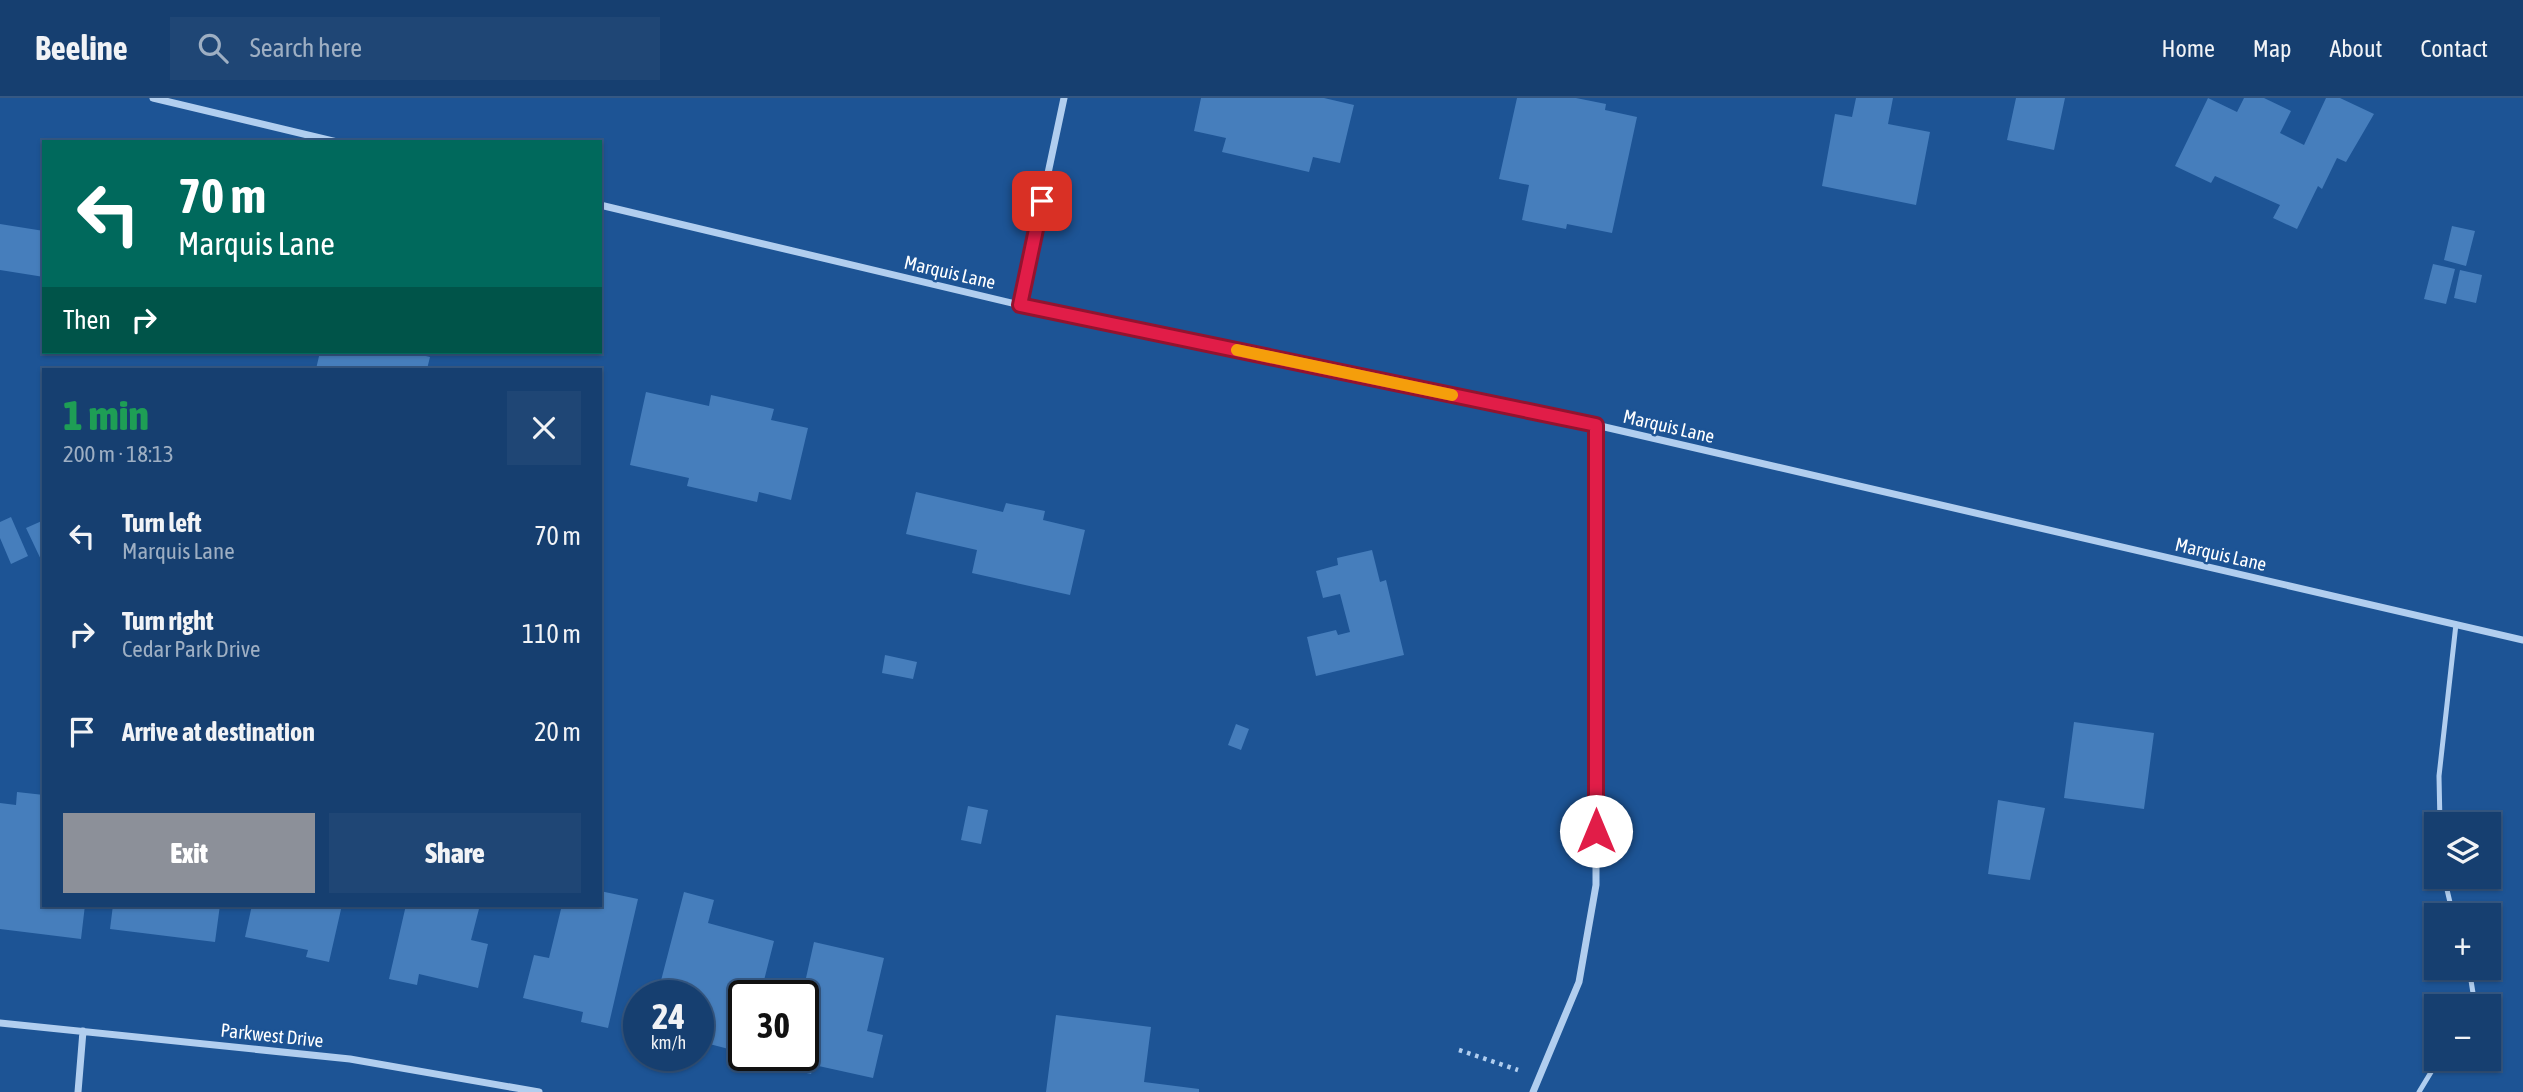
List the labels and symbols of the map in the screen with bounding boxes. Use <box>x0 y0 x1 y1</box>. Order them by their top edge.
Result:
pin <box>1012 171 1072 231</box>
street label: Marquis Lane <box>902 251 998 293</box>
street label: Marquis Lane <box>1621 405 1717 447</box>
street label: Marquis Lane <box>2173 533 2269 575</box>
position arrow <box>1559 794 1633 868</box>
speed limit sign: 30 <box>728 980 819 1071</box>
street label: Parkwest Drive <box>220 1019 324 1051</box>

